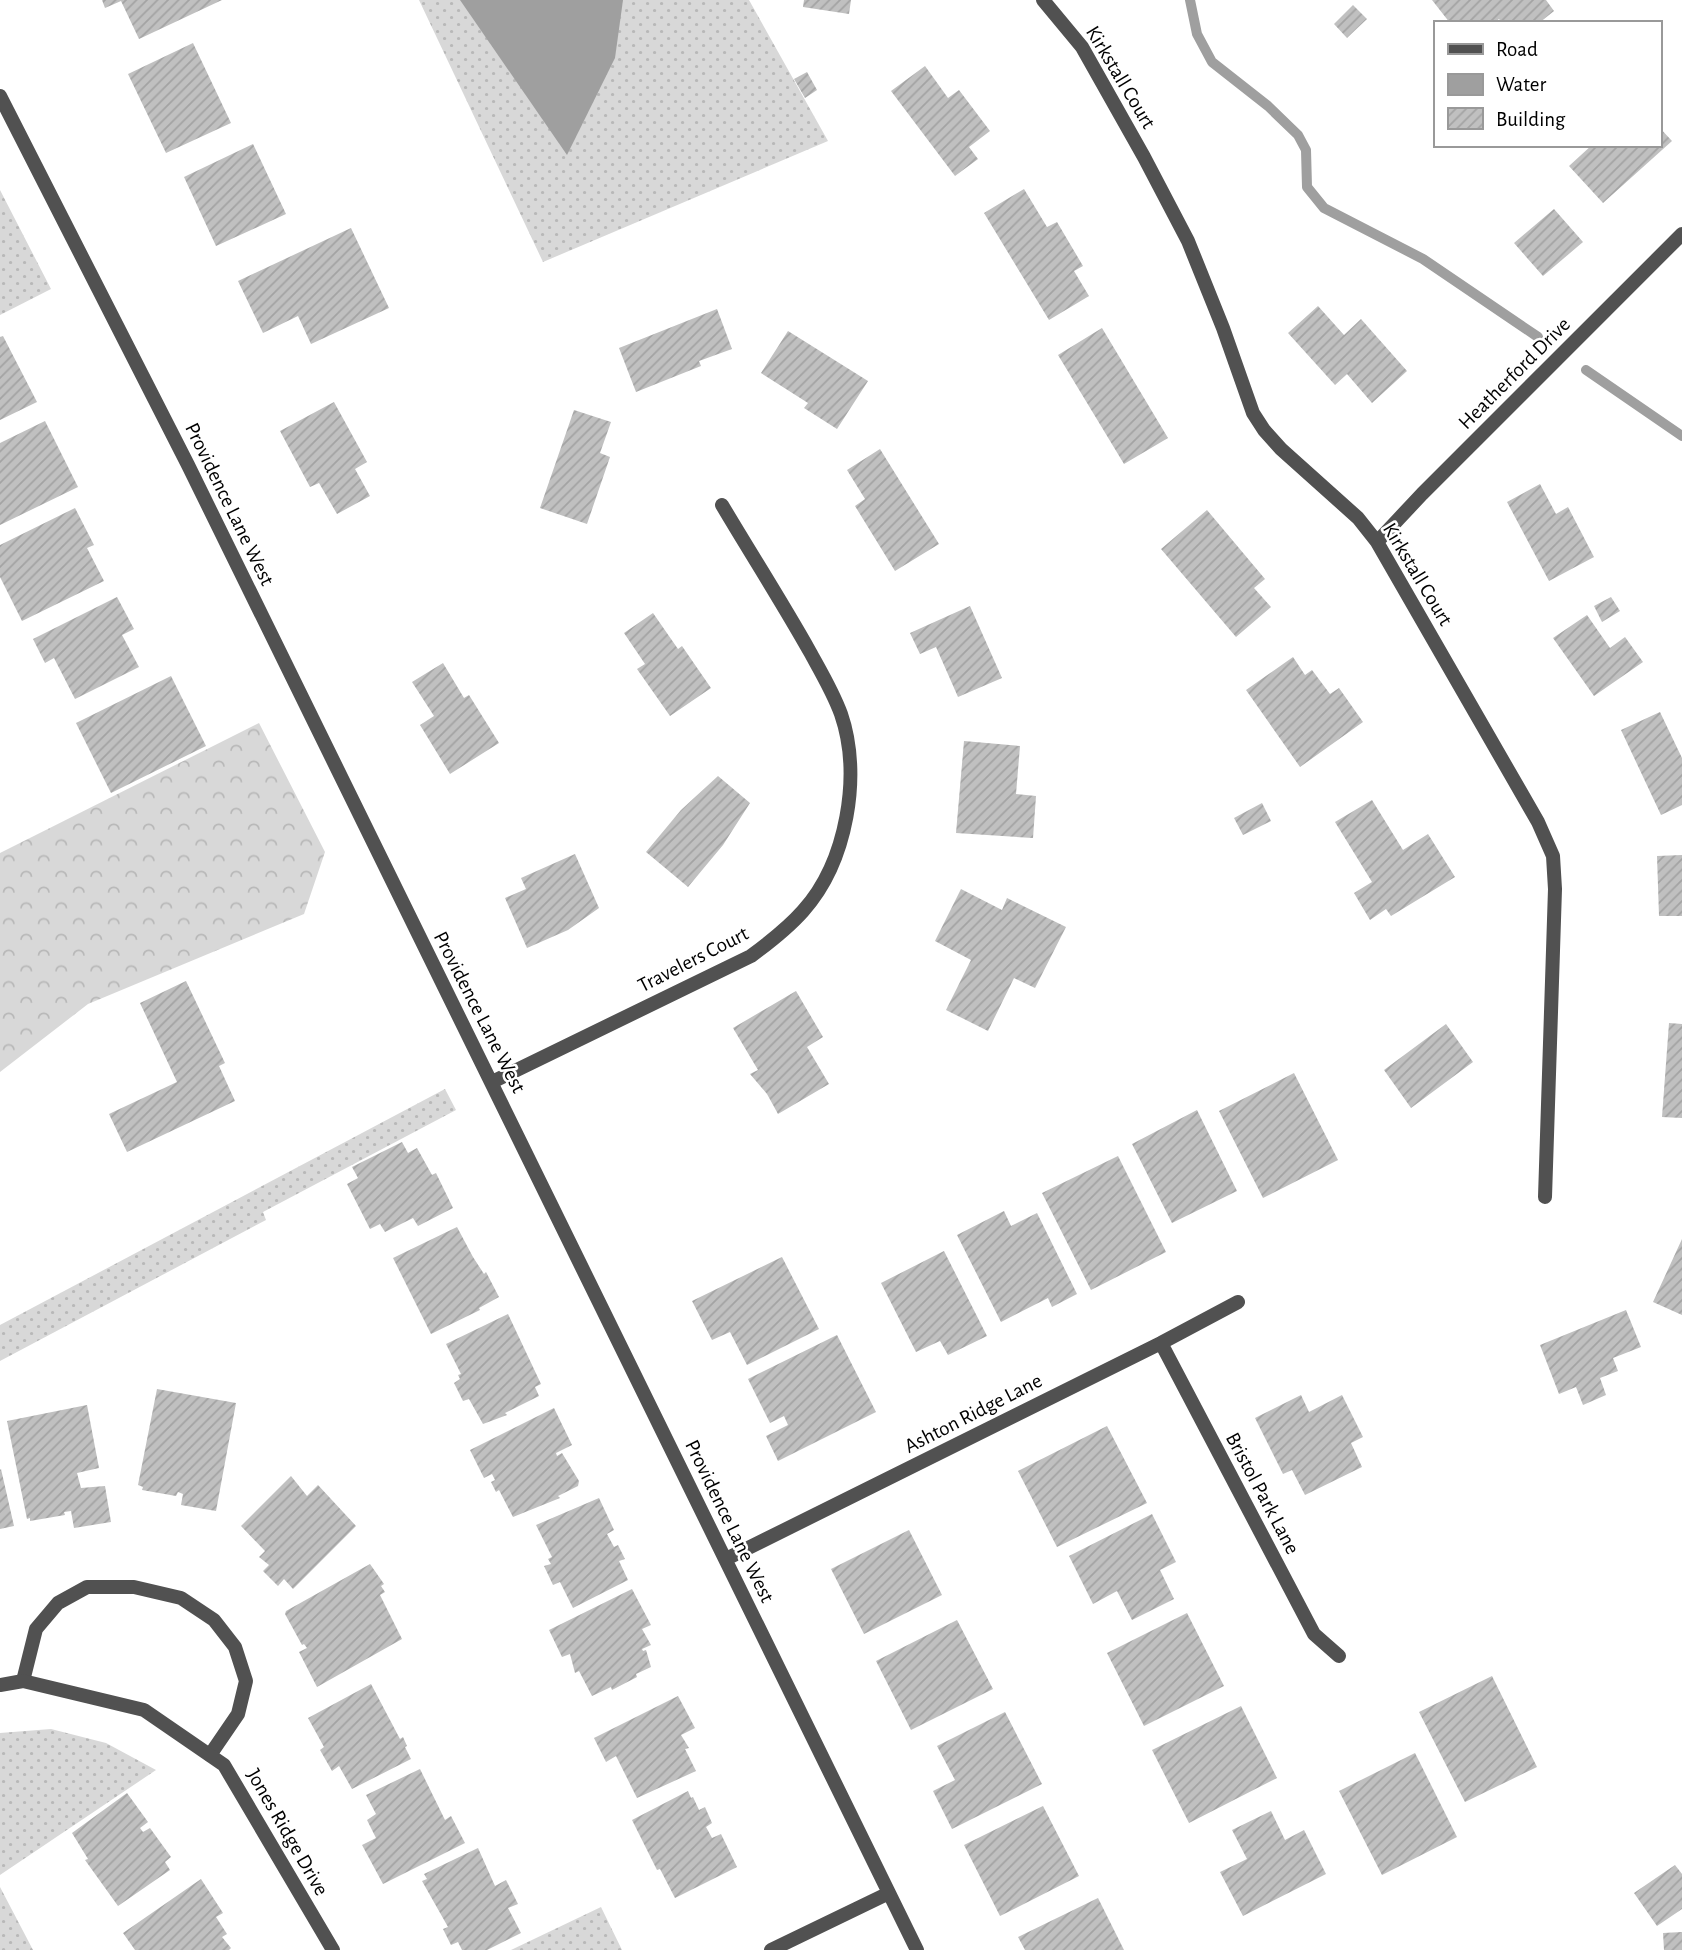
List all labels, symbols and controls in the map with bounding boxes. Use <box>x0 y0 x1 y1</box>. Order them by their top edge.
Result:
legend <box>1434 21 1661 147</box>
street label: Kirkstall Court <box>1082 22 1160 133</box>
text: Road <box>1496 39 1538 60</box>
text: Water <box>1496 74 1546 95</box>
text: Building <box>1496 109 1566 130</box>
street label: Heatherford Drive <box>1455 314 1574 433</box>
street label: Providence Lane West <box>181 420 278 589</box>
street label: Kirkstall Court <box>1379 519 1457 630</box>
street label: Travelers Court <box>635 923 752 996</box>
street label: Providence Lane West <box>430 928 529 1097</box>
street label: Ashton Ridge Lane <box>901 1370 1045 1457</box>
street label: Bristol Park Lane <box>1222 1429 1303 1558</box>
street label: Providence Lane West <box>681 1437 778 1606</box>
street label: Jones Ridge Drive <box>243 1765 332 1899</box>

